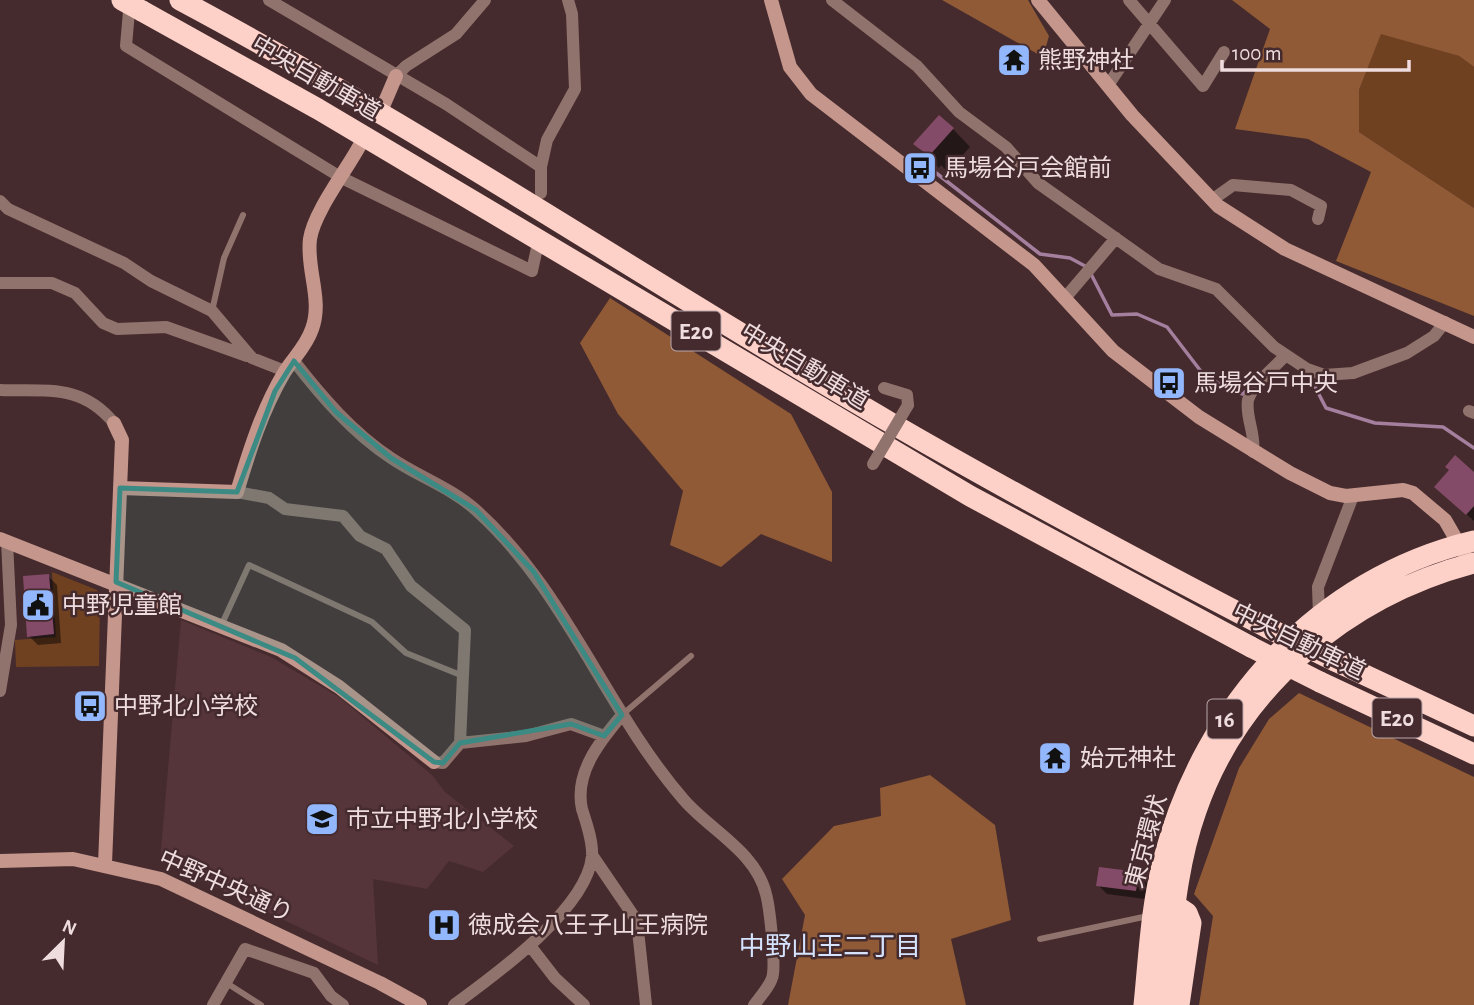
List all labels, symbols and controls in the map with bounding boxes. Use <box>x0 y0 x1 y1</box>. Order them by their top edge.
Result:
scale bar <box>1222 28 1409 72</box>
street label: 中央自動車道 <box>247 31 385 125</box>
temple icon: 熊野神社 <box>995 41 1033 79</box>
text: 100 m <box>1232 43 1282 64</box>
place label: 熊野神社 <box>1038 47 1134 73</box>
bus stop icon: 馬場谷戸会館前 <box>901 149 939 187</box>
place label: 馬場谷戸会館前 <box>944 155 1112 181</box>
road number: E20 <box>672 312 720 350</box>
street label: 中央自動車道 <box>737 318 873 414</box>
bus stop icon: 馬場谷戸中央 <box>1150 364 1188 402</box>
place label: 馬場谷戸中央 <box>1194 370 1338 396</box>
public building icon: 中野児童館 <box>19 586 57 624</box>
place label: 中野児童館 <box>62 592 182 618</box>
street label: 中央自動車道 <box>1229 598 1369 684</box>
bus stop icon: 中野北小学校 <box>71 687 109 725</box>
place label: 中野北小学校 <box>114 693 258 719</box>
road number: E20 <box>1372 698 1422 738</box>
road number: 16 <box>1208 699 1242 738</box>
temple icon: 始元神社 <box>1036 739 1074 777</box>
place label: 始元神社 <box>1080 745 1176 771</box>
street label: 東京環状 <box>1121 791 1171 891</box>
school or university icon: 市立中野北小学校 <box>303 800 341 838</box>
place label: 市立中野北小学校 <box>346 806 538 832</box>
street label: 中野中央通り <box>155 845 297 927</box>
hospital icon: 徳成会八王子山王病院 <box>425 906 463 944</box>
north arrow <box>28 907 98 977</box>
place label: 徳成会八王子山王病院 <box>468 912 708 938</box>
text: N <box>59 916 79 939</box>
district label: 中野山王二丁目 <box>739 933 921 960</box>

